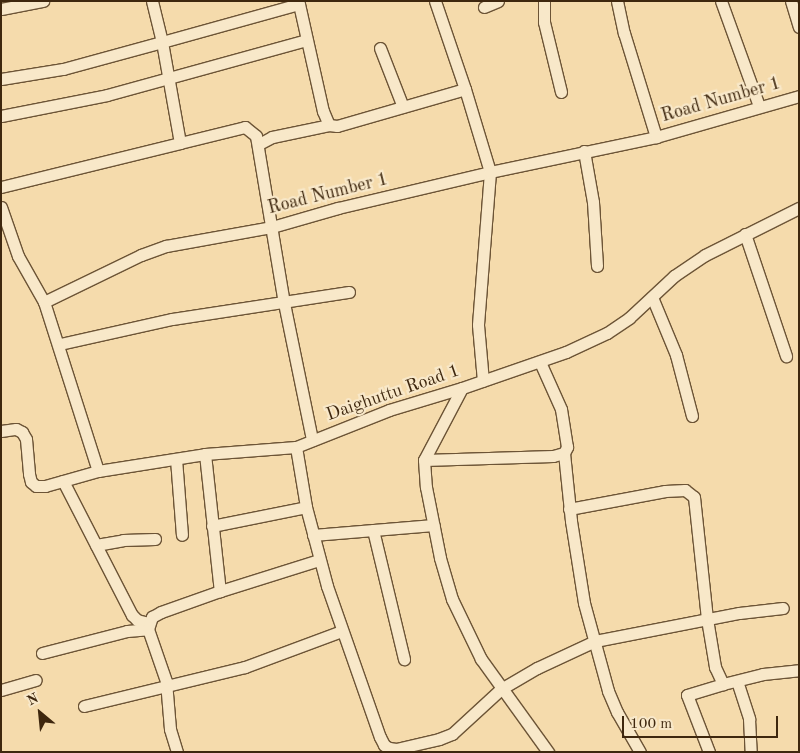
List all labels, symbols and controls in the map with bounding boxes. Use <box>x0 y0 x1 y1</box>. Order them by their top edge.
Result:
street label: Road Number 1 <box>659 73 783 127</box>
street label: Road Number 1 <box>266 169 390 219</box>
street label: Daighuttu Road 1 <box>323 360 463 426</box>
north arrow <box>15 688 65 738</box>
text: N <box>25 691 41 708</box>
scale bar <box>625 706 781 738</box>
text: 100 m <box>630 717 672 732</box>

